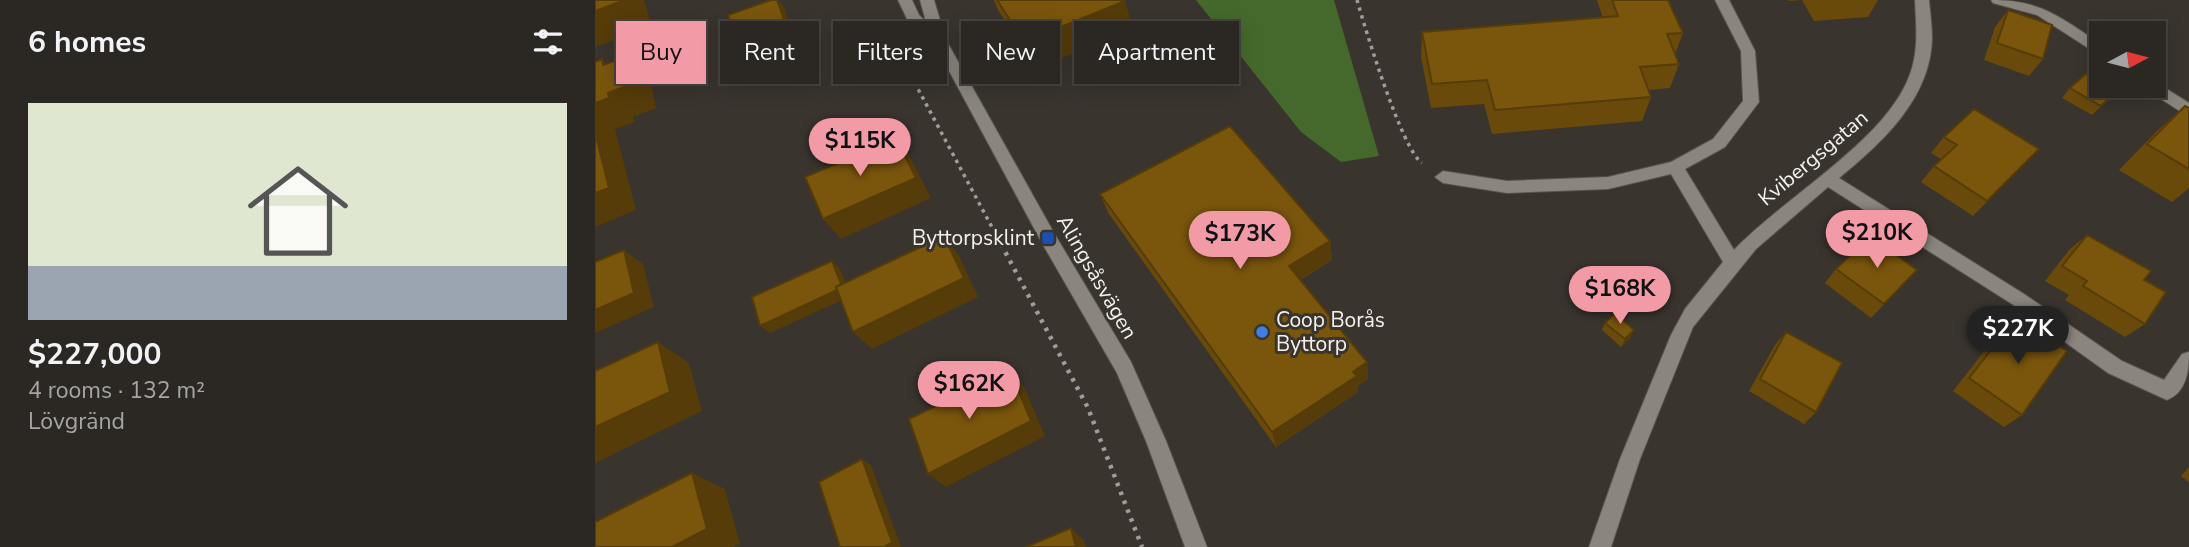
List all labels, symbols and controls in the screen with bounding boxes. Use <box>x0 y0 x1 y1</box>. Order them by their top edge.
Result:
chip: Buy <box>616 21 706 84</box>
chip: Rent <box>720 21 819 84</box>
chip: Filters <box>833 21 947 84</box>
chip: New <box>961 21 1060 84</box>
chip: Apartment <box>1074 21 1239 84</box>
north arrow <box>2089 21 2167 98</box>
map controls <box>2089 21 2166 98</box>
text: 6 homes <box>28 22 146 63</box>
icon: filters <box>529 23 567 61</box>
street label: Kvibergsgatan <box>1752 104 1874 212</box>
pin: $115K <box>811 118 909 178</box>
text: $115K <box>825 125 895 156</box>
icon: home <box>235 148 361 274</box>
street label: Alingsåsvägen <box>1050 210 1144 344</box>
pin: $210K <box>1828 210 1926 270</box>
pin: $173K <box>1191 212 1289 271</box>
text: $210K <box>1842 217 1912 248</box>
text: $173K <box>1205 218 1275 249</box>
place label: Byttorpsklint <box>912 224 1035 252</box>
marker: Byttorpsklint <box>1040 230 1056 246</box>
pin: $168K <box>1571 266 1669 326</box>
text: $168K <box>1585 273 1655 304</box>
place label: Coop Borås Byttorp <box>1276 306 1385 358</box>
pin: $227K <box>1969 306 2067 366</box>
text: $227K <box>1983 313 2053 344</box>
marker: Coop Borås Byttorp <box>1254 324 1270 340</box>
text: $227,000 <box>28 334 161 375</box>
pin: $162K <box>920 362 1018 421</box>
text: $162K <box>934 368 1004 399</box>
text: 4 rooms · 132 m² <box>28 375 205 406</box>
text: Lövgränd <box>28 406 125 437</box>

